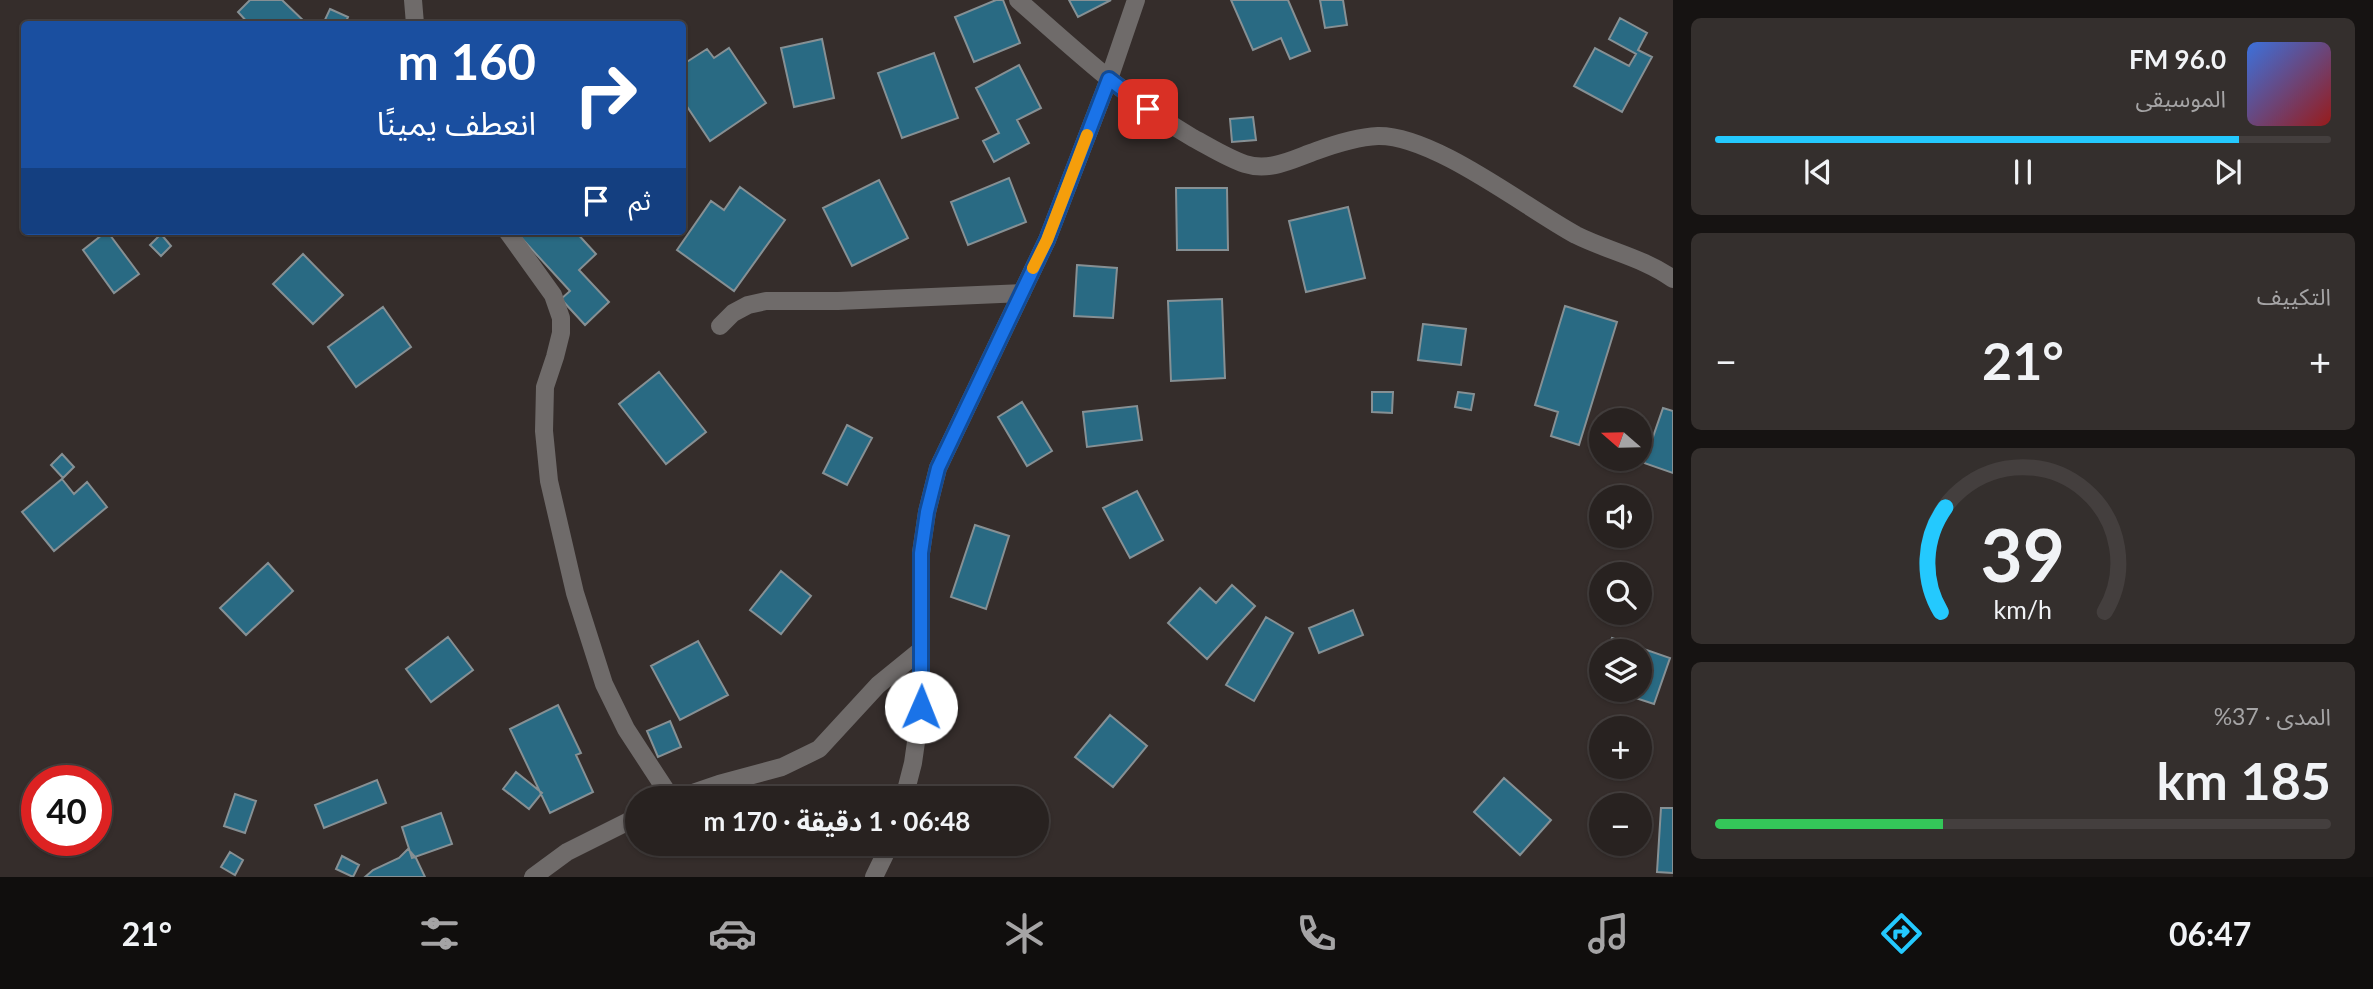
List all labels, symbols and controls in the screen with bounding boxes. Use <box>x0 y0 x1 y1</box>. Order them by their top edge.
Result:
text: 160 m <box>398 32 536 90</box>
text: 96.0 FM <box>2129 43 2226 75</box>
icon: right <box>560 49 651 140</box>
pin <box>1118 79 1178 139</box>
text: الموسيقى <box>2135 84 2226 112</box>
icon: arrive <box>1129 90 1167 128</box>
text: انعطف يمينًا <box>377 103 536 142</box>
icon: previous <box>1799 153 1837 191</box>
icon: pause <box>2004 153 2042 191</box>
icon: next <box>2209 153 2247 191</box>
icon: arrive <box>577 182 615 220</box>
text: ثم <box>629 184 651 216</box>
text: التكييف <box>2257 282 2331 310</box>
text: 21° <box>1982 329 2064 391</box>
text: − <box>1715 338 1737 384</box>
text: + <box>2309 338 2331 384</box>
north arrow <box>1589 408 1652 471</box>
map controls <box>1589 408 1652 856</box>
button: sound <box>1589 485 1652 548</box>
text: 39 <box>1981 510 2065 598</box>
button: search <box>1589 562 1652 625</box>
text: km/h <box>1994 594 2052 624</box>
button: layers <box>1589 639 1652 702</box>
position arrow <box>884 670 958 744</box>
text: المدى · 37% <box>2214 702 2331 730</box>
button: + <box>1589 716 1652 779</box>
text: 185 km <box>2157 749 2331 811</box>
speed limit sign: 40 <box>21 765 112 856</box>
button: − <box>1589 793 1652 856</box>
text: 06:48 · 1 دقيقة · 170 m <box>704 805 970 837</box>
icon: filters <box>415 909 464 958</box>
icon: car <box>708 909 757 958</box>
icon: climate <box>1000 909 1049 958</box>
icon: phone <box>1292 909 1341 958</box>
icon: music <box>1584 909 1633 958</box>
icon: directions <box>1877 909 1926 958</box>
text: 21° <box>122 914 172 953</box>
text: 06:47 <box>2169 914 2251 953</box>

